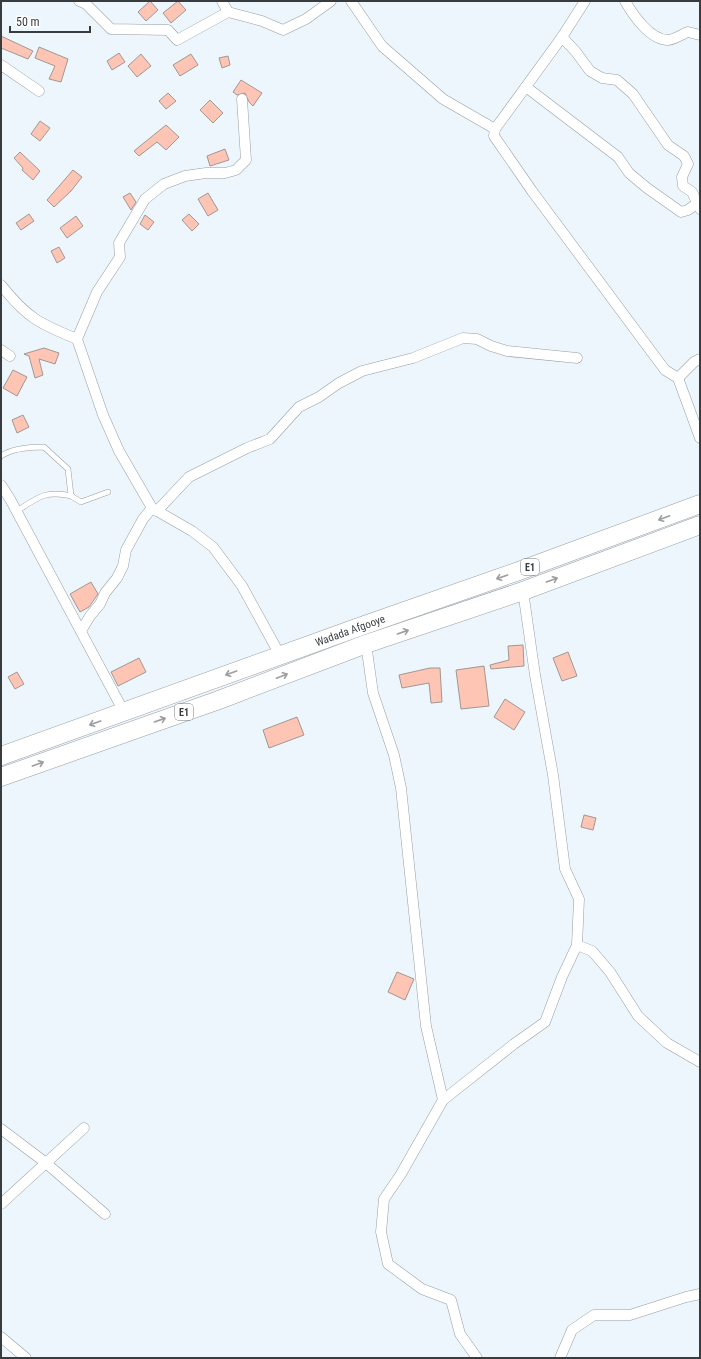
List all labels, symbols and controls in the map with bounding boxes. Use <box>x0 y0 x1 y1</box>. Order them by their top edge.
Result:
scale bar <box>10 8 90 34</box>
text: 50 m <box>16 15 40 29</box>
one-way arrow <box>658 515 670 523</box>
road number: E1 <box>521 559 539 575</box>
one-way arrow <box>496 574 508 582</box>
one-way arrow <box>546 576 559 583</box>
street label: Wadada Afgooye <box>313 612 387 649</box>
one-way arrow <box>397 627 409 635</box>
one-way arrow <box>225 670 237 678</box>
one-way arrow <box>276 671 288 679</box>
road number: E1 <box>175 704 193 720</box>
one-way arrow <box>154 716 167 723</box>
one-way arrow <box>90 719 102 727</box>
one-way arrow <box>31 759 43 767</box>

